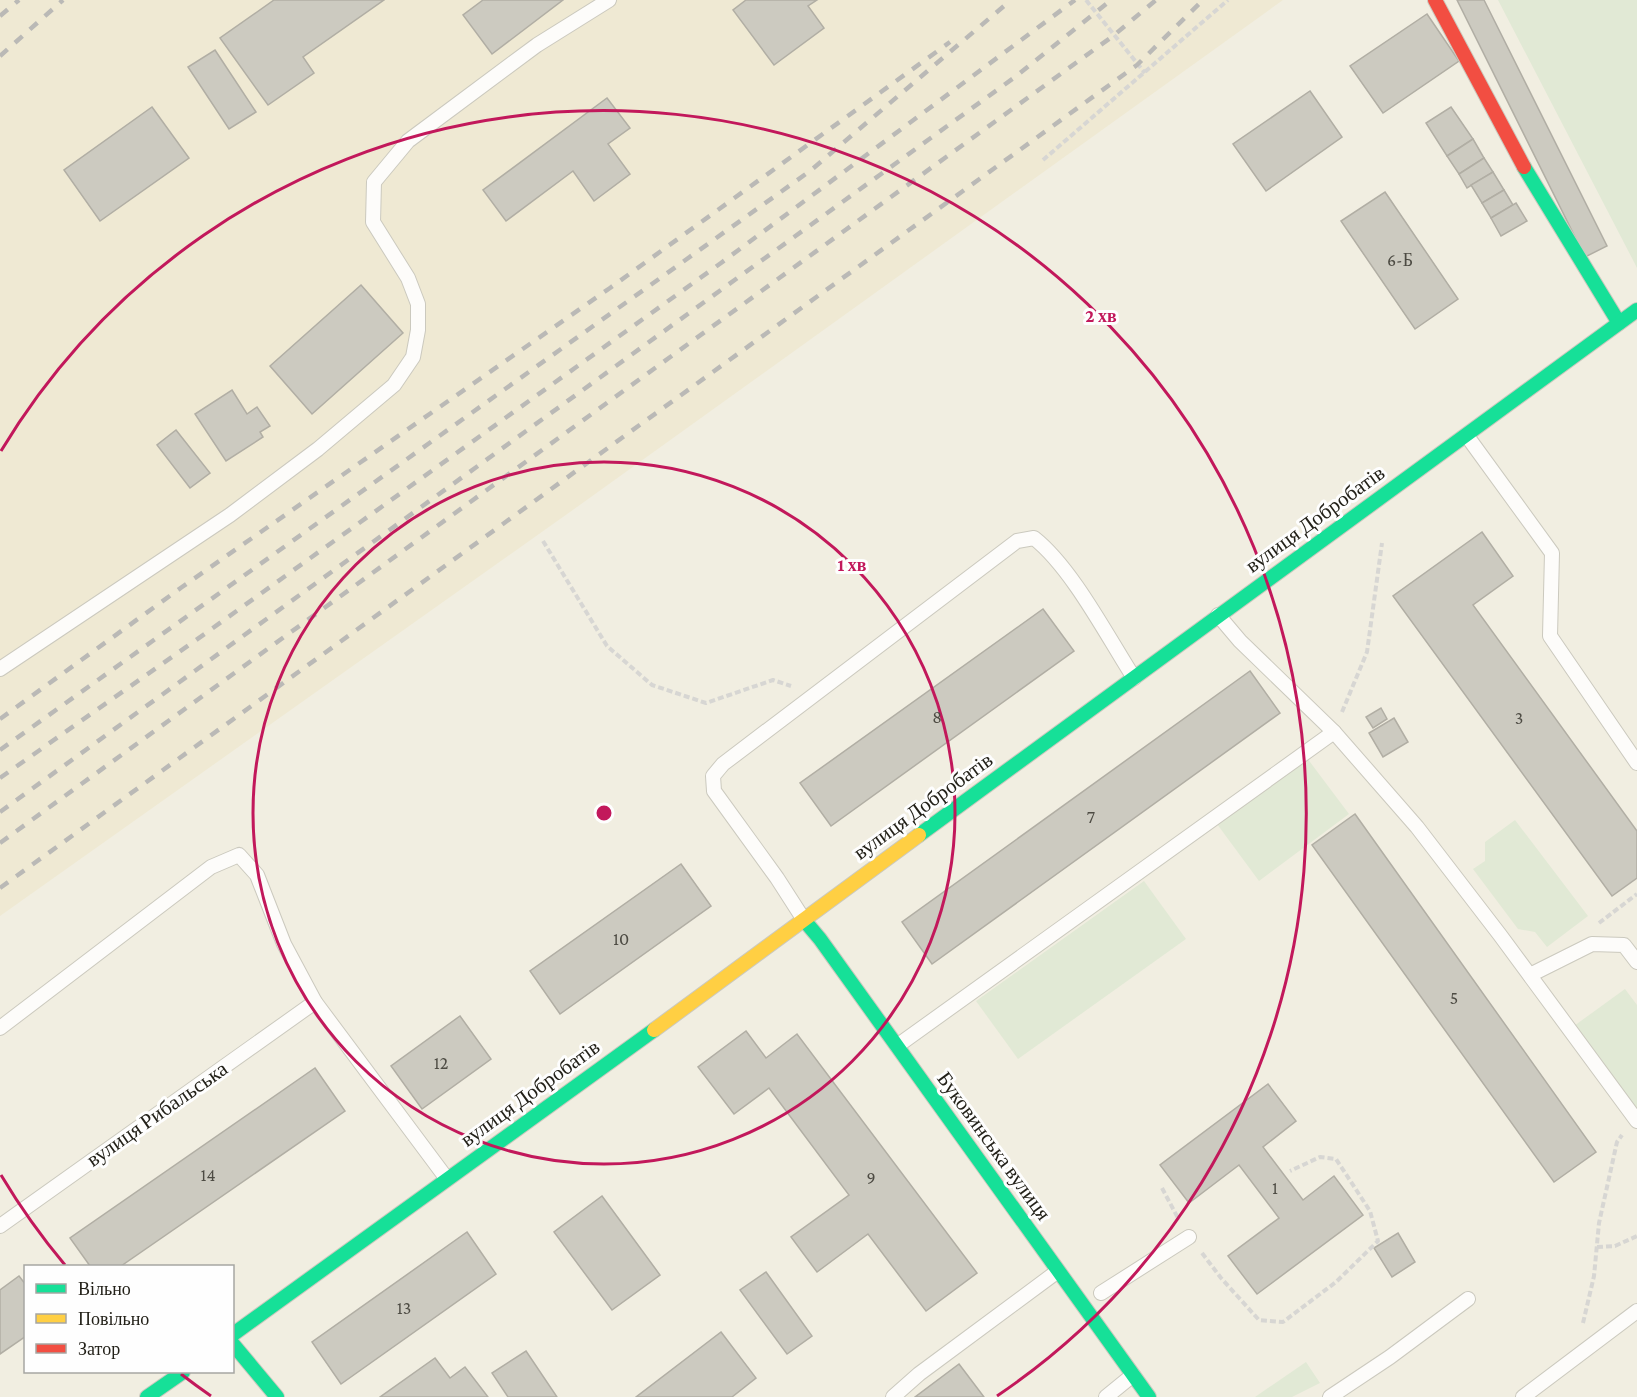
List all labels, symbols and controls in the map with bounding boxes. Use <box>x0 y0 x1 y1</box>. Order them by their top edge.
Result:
house number: 6-Б <box>1387 250 1413 270</box>
text: 2 хв <box>1085 306 1117 326</box>
street label: вулиця Добробатів <box>1241 460 1389 578</box>
text: 1 хв <box>838 555 867 575</box>
house number: 8 <box>932 707 942 727</box>
house number: 3 <box>1515 708 1523 728</box>
street label: вулиця Добробатів <box>849 747 997 865</box>
centre of rings <box>594 803 614 823</box>
house number: 7 <box>1087 807 1095 827</box>
house number: 10 <box>613 929 629 949</box>
house number: 5 <box>1450 988 1458 1008</box>
street label: вулиця Добробатів <box>456 1034 604 1152</box>
house number: 12 <box>434 1053 448 1073</box>
street label: вулиця Рибальська <box>82 1056 233 1172</box>
street label: Буковинська вулиця <box>932 1067 1056 1225</box>
house number: 14 <box>200 1165 216 1185</box>
house number: 9 <box>866 1168 876 1188</box>
house number: 1 <box>1272 1178 1278 1198</box>
legend <box>24 1265 234 1373</box>
text: Вільно <box>78 1279 131 1299</box>
house number: 13 <box>397 1298 411 1318</box>
text: Повільно <box>78 1309 149 1329</box>
text: Затор <box>78 1339 120 1359</box>

